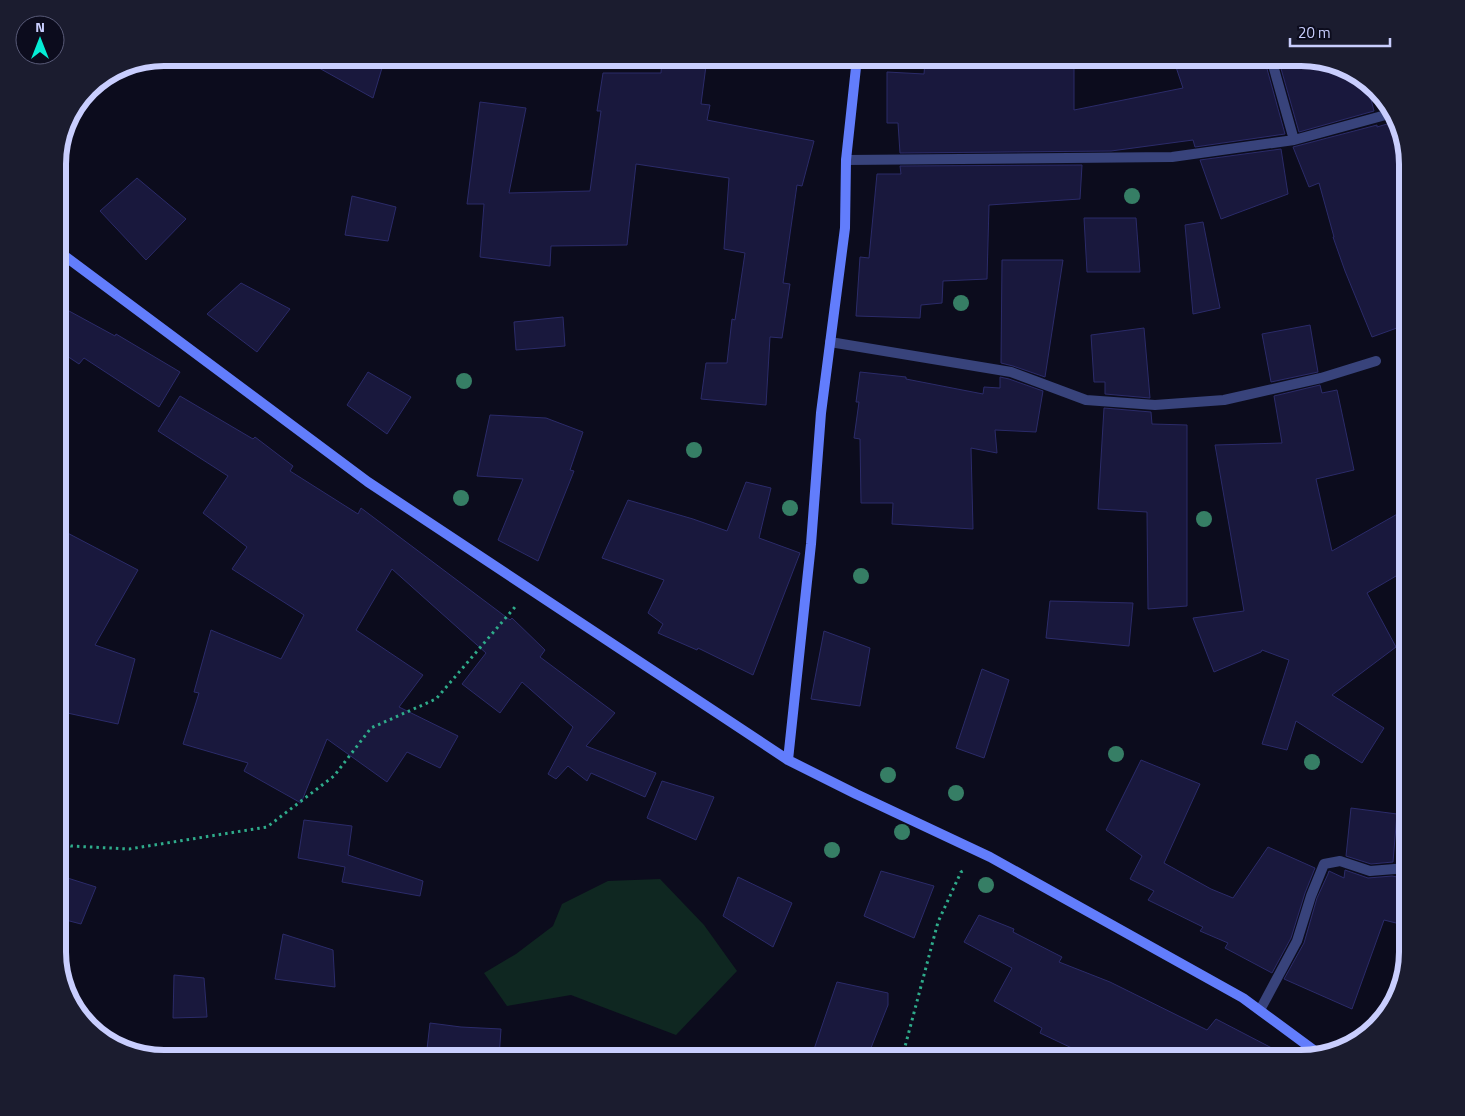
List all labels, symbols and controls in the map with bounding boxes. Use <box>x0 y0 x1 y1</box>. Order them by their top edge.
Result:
north arrow <box>15 15 65 65</box>
scale bar <box>1290 15 1390 47</box>
text: N <box>35 16 45 37</box>
text: 20 m <box>1298 21 1331 44</box>

